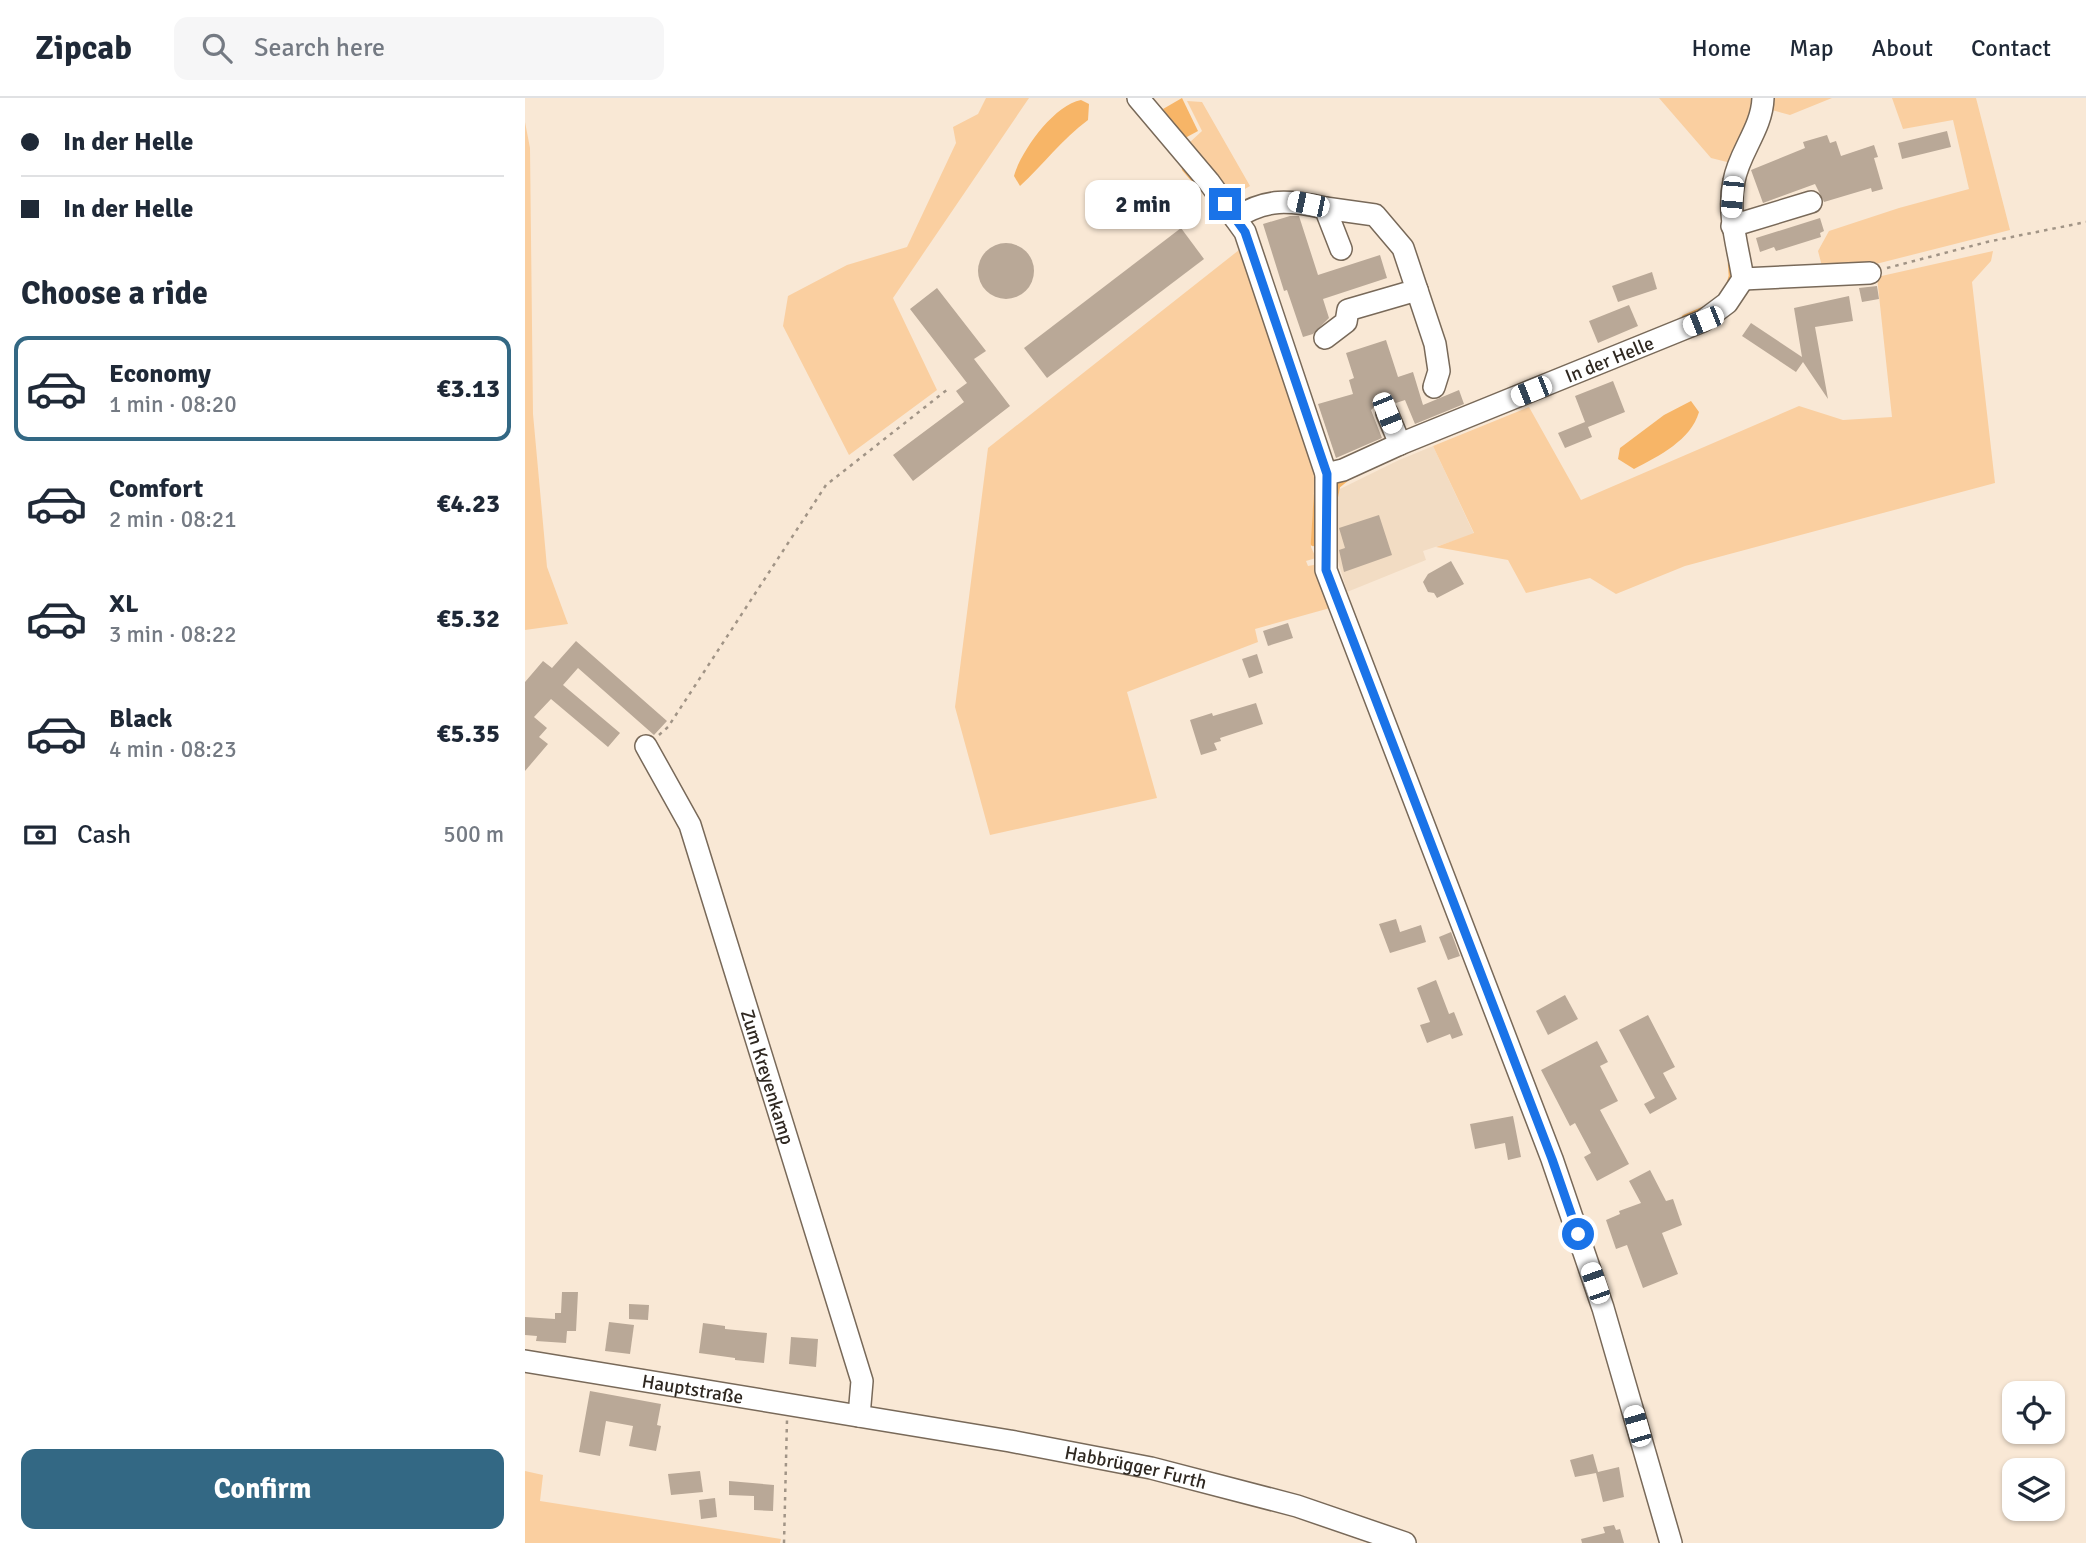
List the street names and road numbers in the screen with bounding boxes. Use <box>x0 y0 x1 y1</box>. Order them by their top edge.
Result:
street label: In der Helle <box>1562 331 1658 389</box>
street label: Zum Kreyenkamp <box>735 1007 799 1148</box>
street label: Hauptstraße <box>640 1369 745 1410</box>
street label: Habbrügger Furth <box>1063 1441 1209 1495</box>

